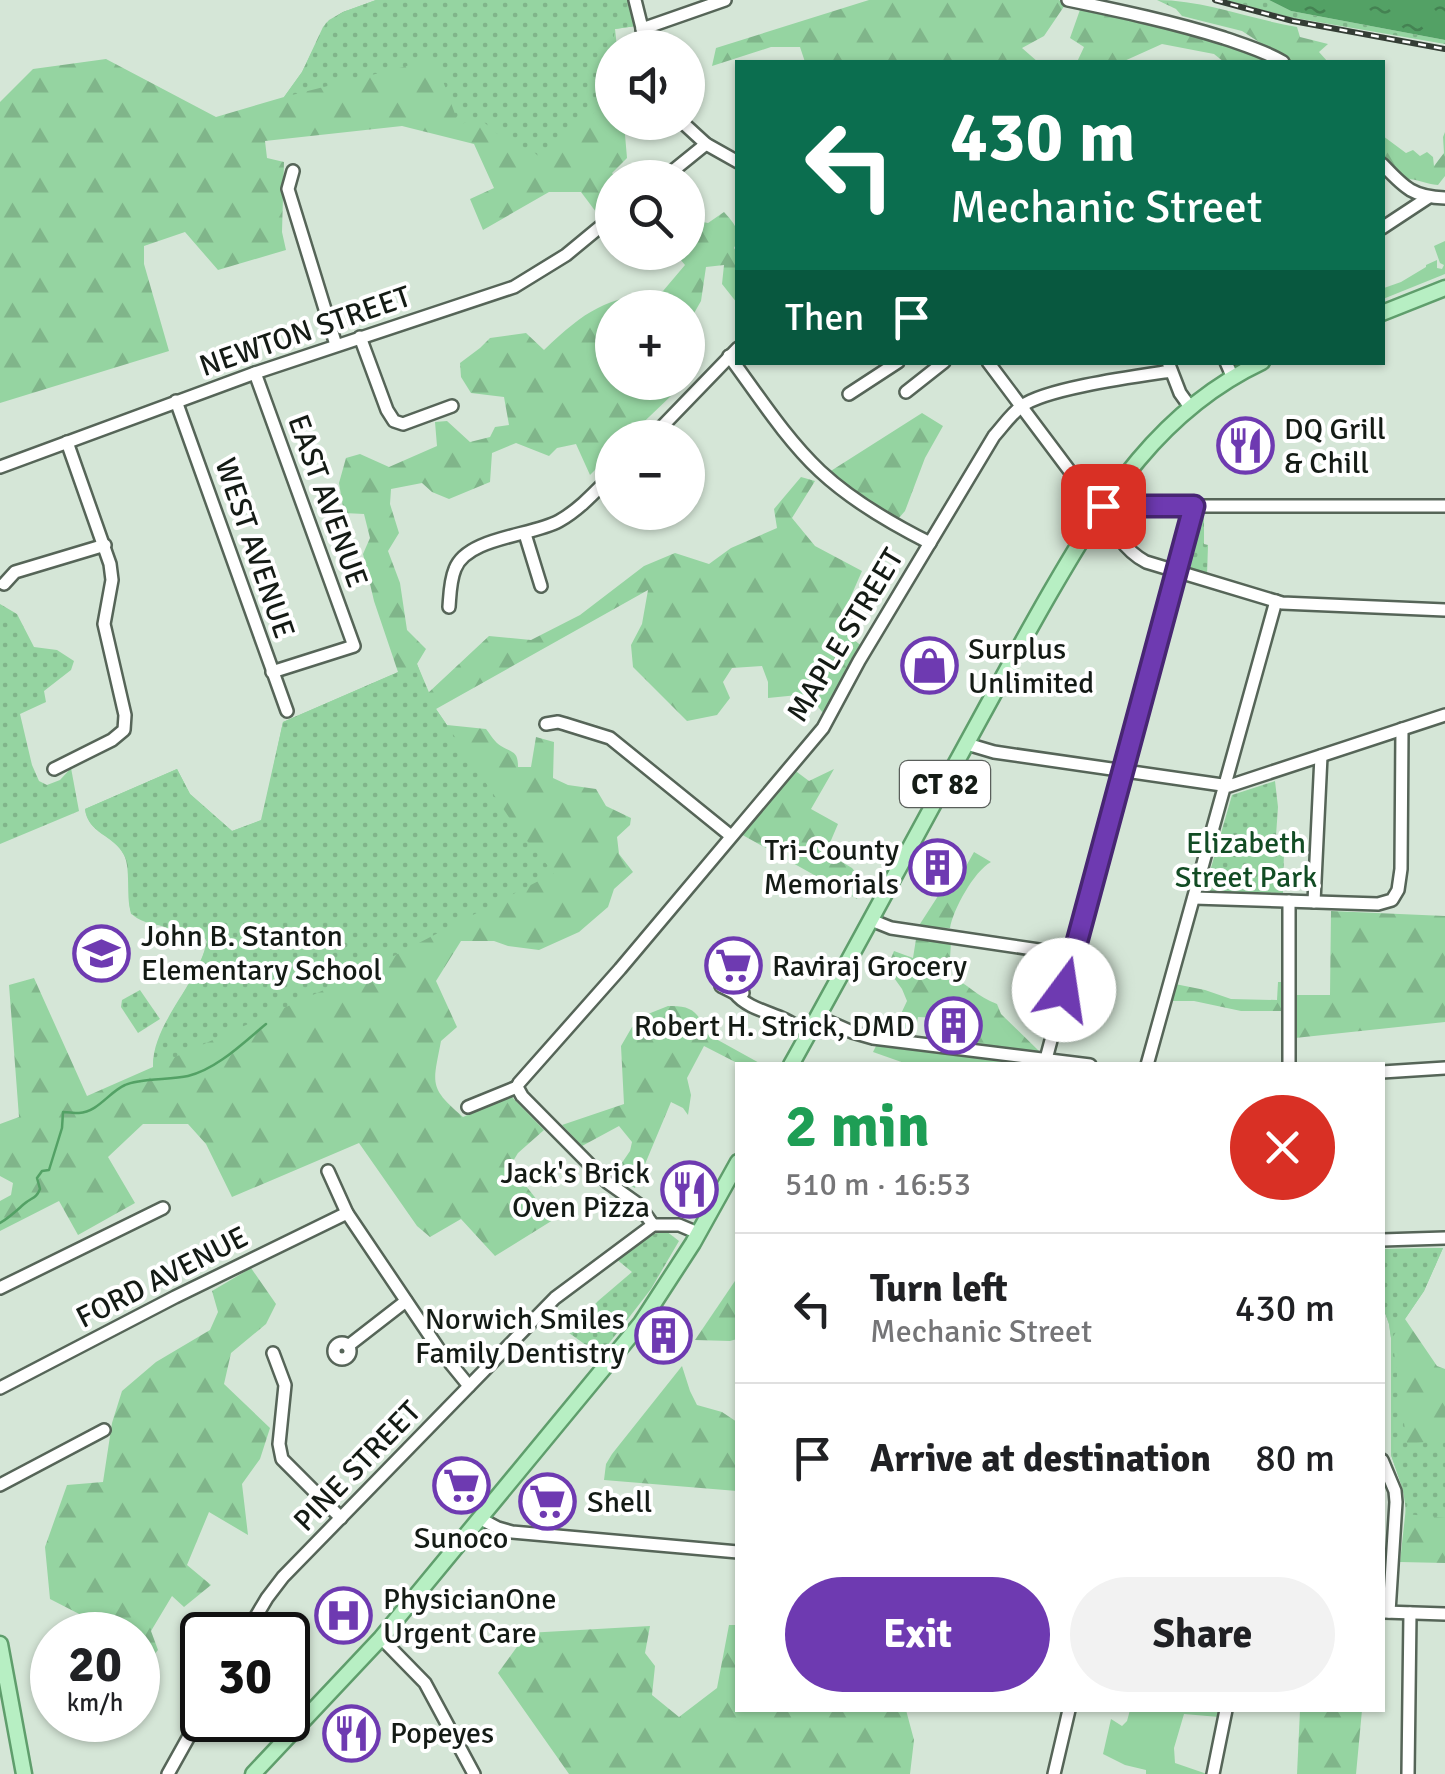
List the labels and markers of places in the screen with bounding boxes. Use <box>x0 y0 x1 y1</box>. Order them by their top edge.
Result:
place label: DQ Grill & Chill <box>1284 411 1386 482</box>
restaurant icon: DQ Grill & Chill <box>1215 416 1275 476</box>
pin <box>1061 464 1146 549</box>
place label: Surplus Unlimited <box>968 631 1094 702</box>
shop icon: Surplus Unlimited <box>899 636 959 696</box>
place label: Tri-County Memorials <box>763 832 899 903</box>
building icon: Tri-County Memorials <box>908 837 968 897</box>
place label: John B. Stanton Elementary School <box>141 918 382 989</box>
school or university icon: John B. Stanton Elementary School <box>72 923 132 983</box>
supermarket icon: Raviraj Grocery <box>703 936 763 996</box>
place label: Raviraj Grocery <box>772 948 967 985</box>
building icon: Robert H. Strick, DMD <box>924 996 984 1056</box>
place label: Robert H. Strick, DMD <box>634 1008 915 1045</box>
place label: Jack's Brick Oven Pizza <box>501 1155 650 1226</box>
restaurant icon: Jack's Brick Oven Pizza <box>659 1160 719 1220</box>
place label: Norwich Smiles Family Dentistry <box>415 1301 625 1372</box>
building icon: Norwich Smiles Family Dentistry <box>634 1306 694 1366</box>
supermarket icon: Sunoco <box>431 1455 491 1515</box>
supermarket icon: Shell <box>518 1472 578 1532</box>
place label: Shell <box>587 1484 652 1521</box>
place label: Sunoco <box>414 1520 508 1557</box>
place label: PhysicianOne Urgent Care <box>383 1581 556 1652</box>
hospital icon: PhysicianOne Urgent Care <box>314 1586 374 1646</box>
restaurant icon: Popeyes <box>321 1703 381 1763</box>
place label: Popeyes <box>390 1715 494 1752</box>

